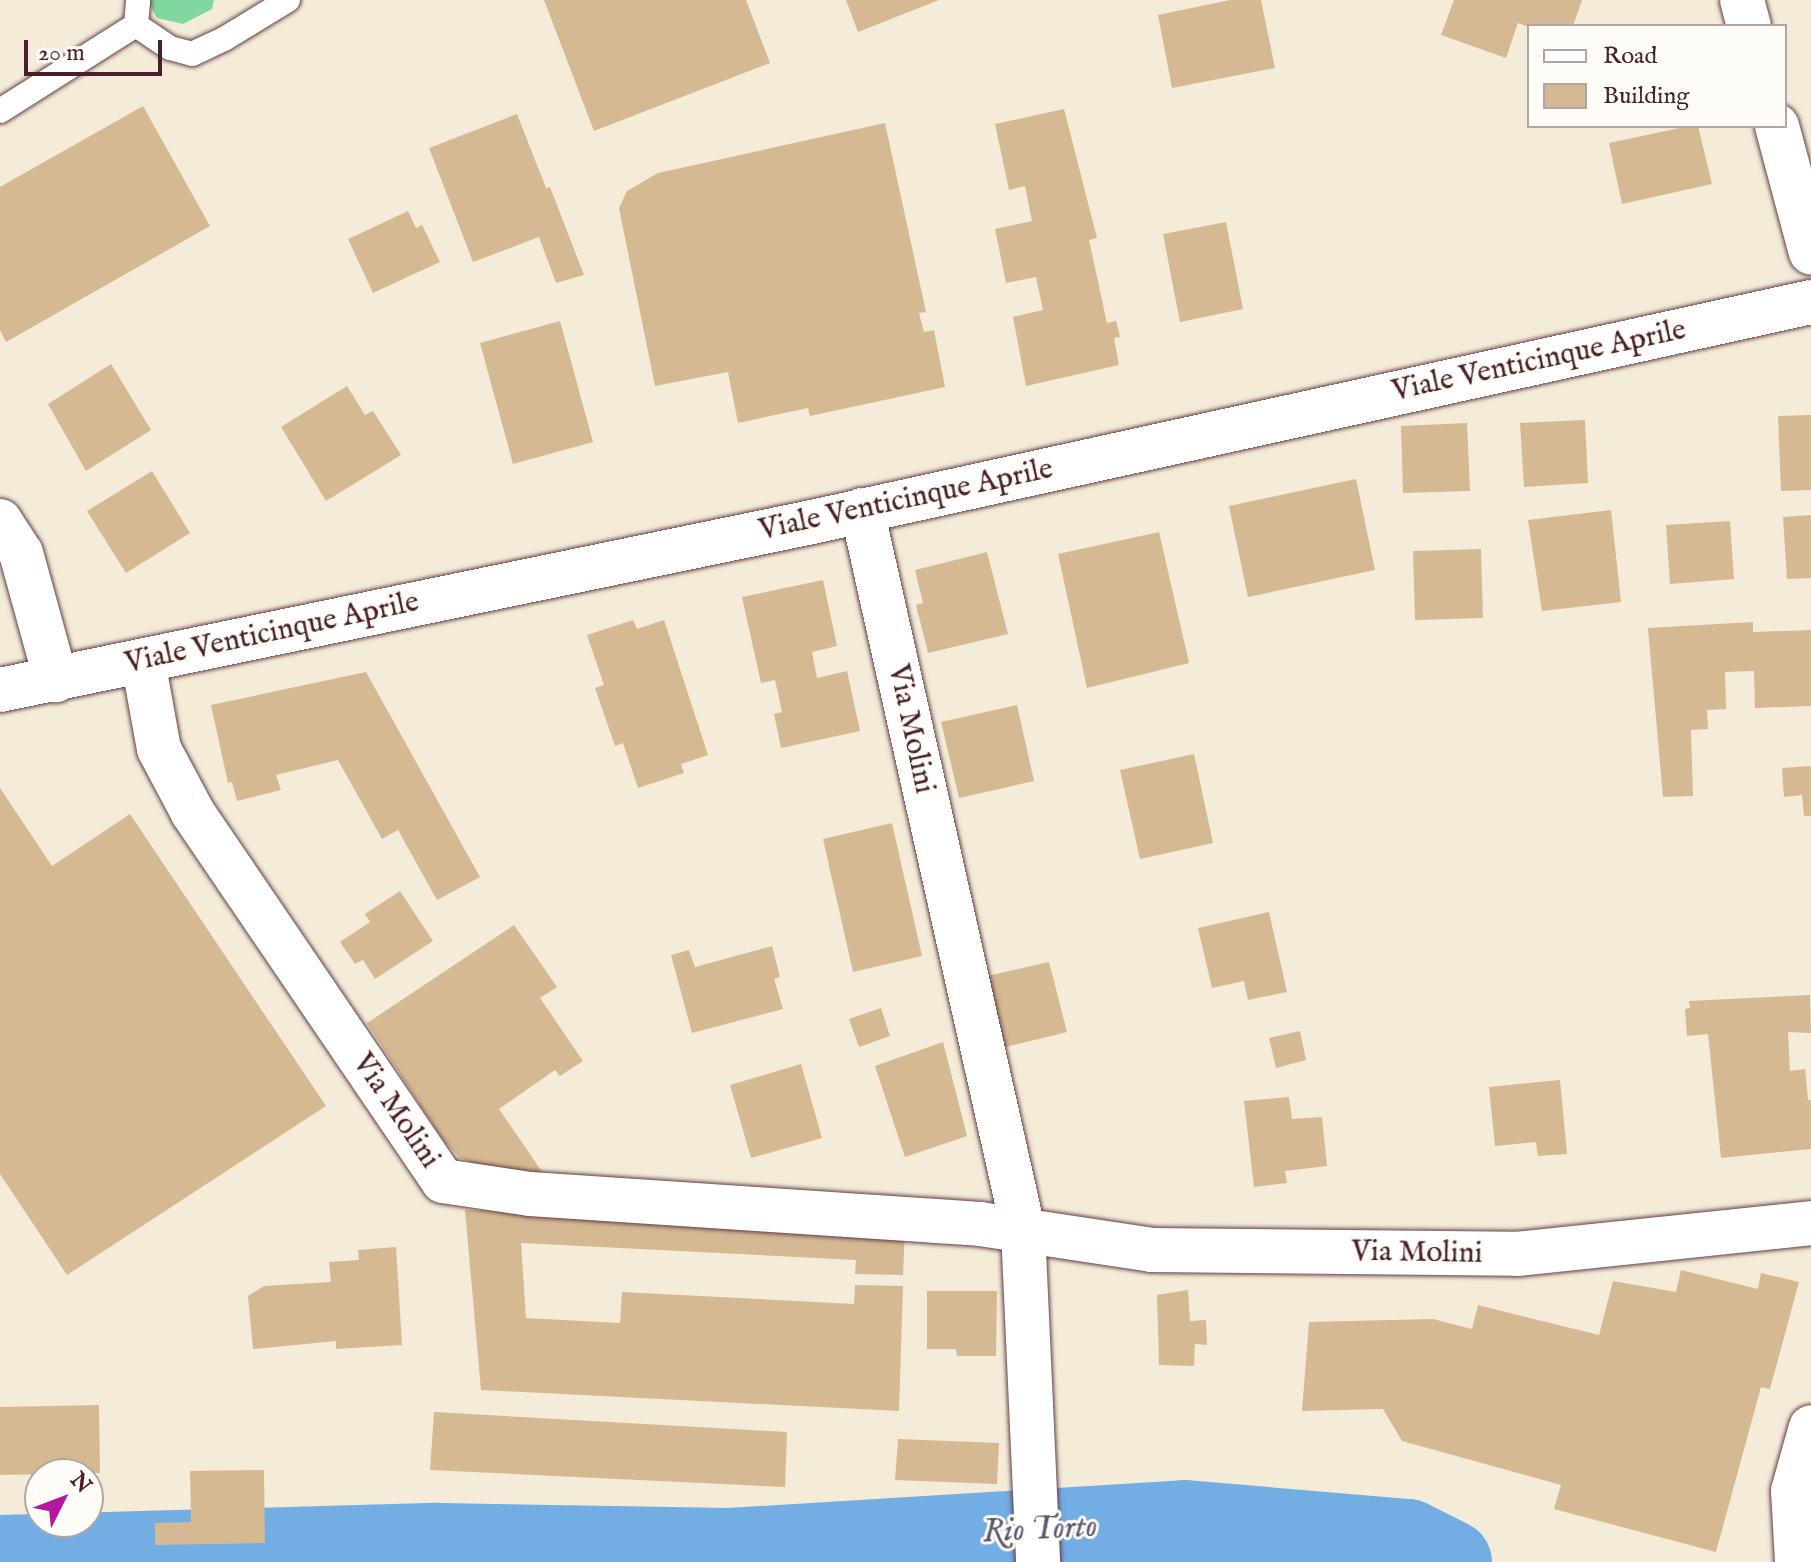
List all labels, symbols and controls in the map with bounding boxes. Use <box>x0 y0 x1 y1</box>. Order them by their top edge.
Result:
scale bar <box>28 24 166 74</box>
legend <box>1527 24 1787 128</box>
text: 20 m <box>38 38 85 69</box>
text: Road <box>1603 41 1657 72</box>
text: Building <box>1603 81 1689 112</box>
street label: Viale Venticinque Aprile <box>1389 312 1689 410</box>
street label: Viale Venticinque Aprile <box>756 451 1056 549</box>
street label: Viale Venticinque Aprile <box>122 584 422 682</box>
street label: Via Molini <box>880 661 942 797</box>
street label: Via Molini <box>344 1046 448 1176</box>
street label: Via Molini <box>1351 1234 1483 1272</box>
north arrow <box>24 1458 104 1538</box>
text: N <box>64 1467 97 1500</box>
water label: Rio Torto <box>982 1509 1098 1553</box>

